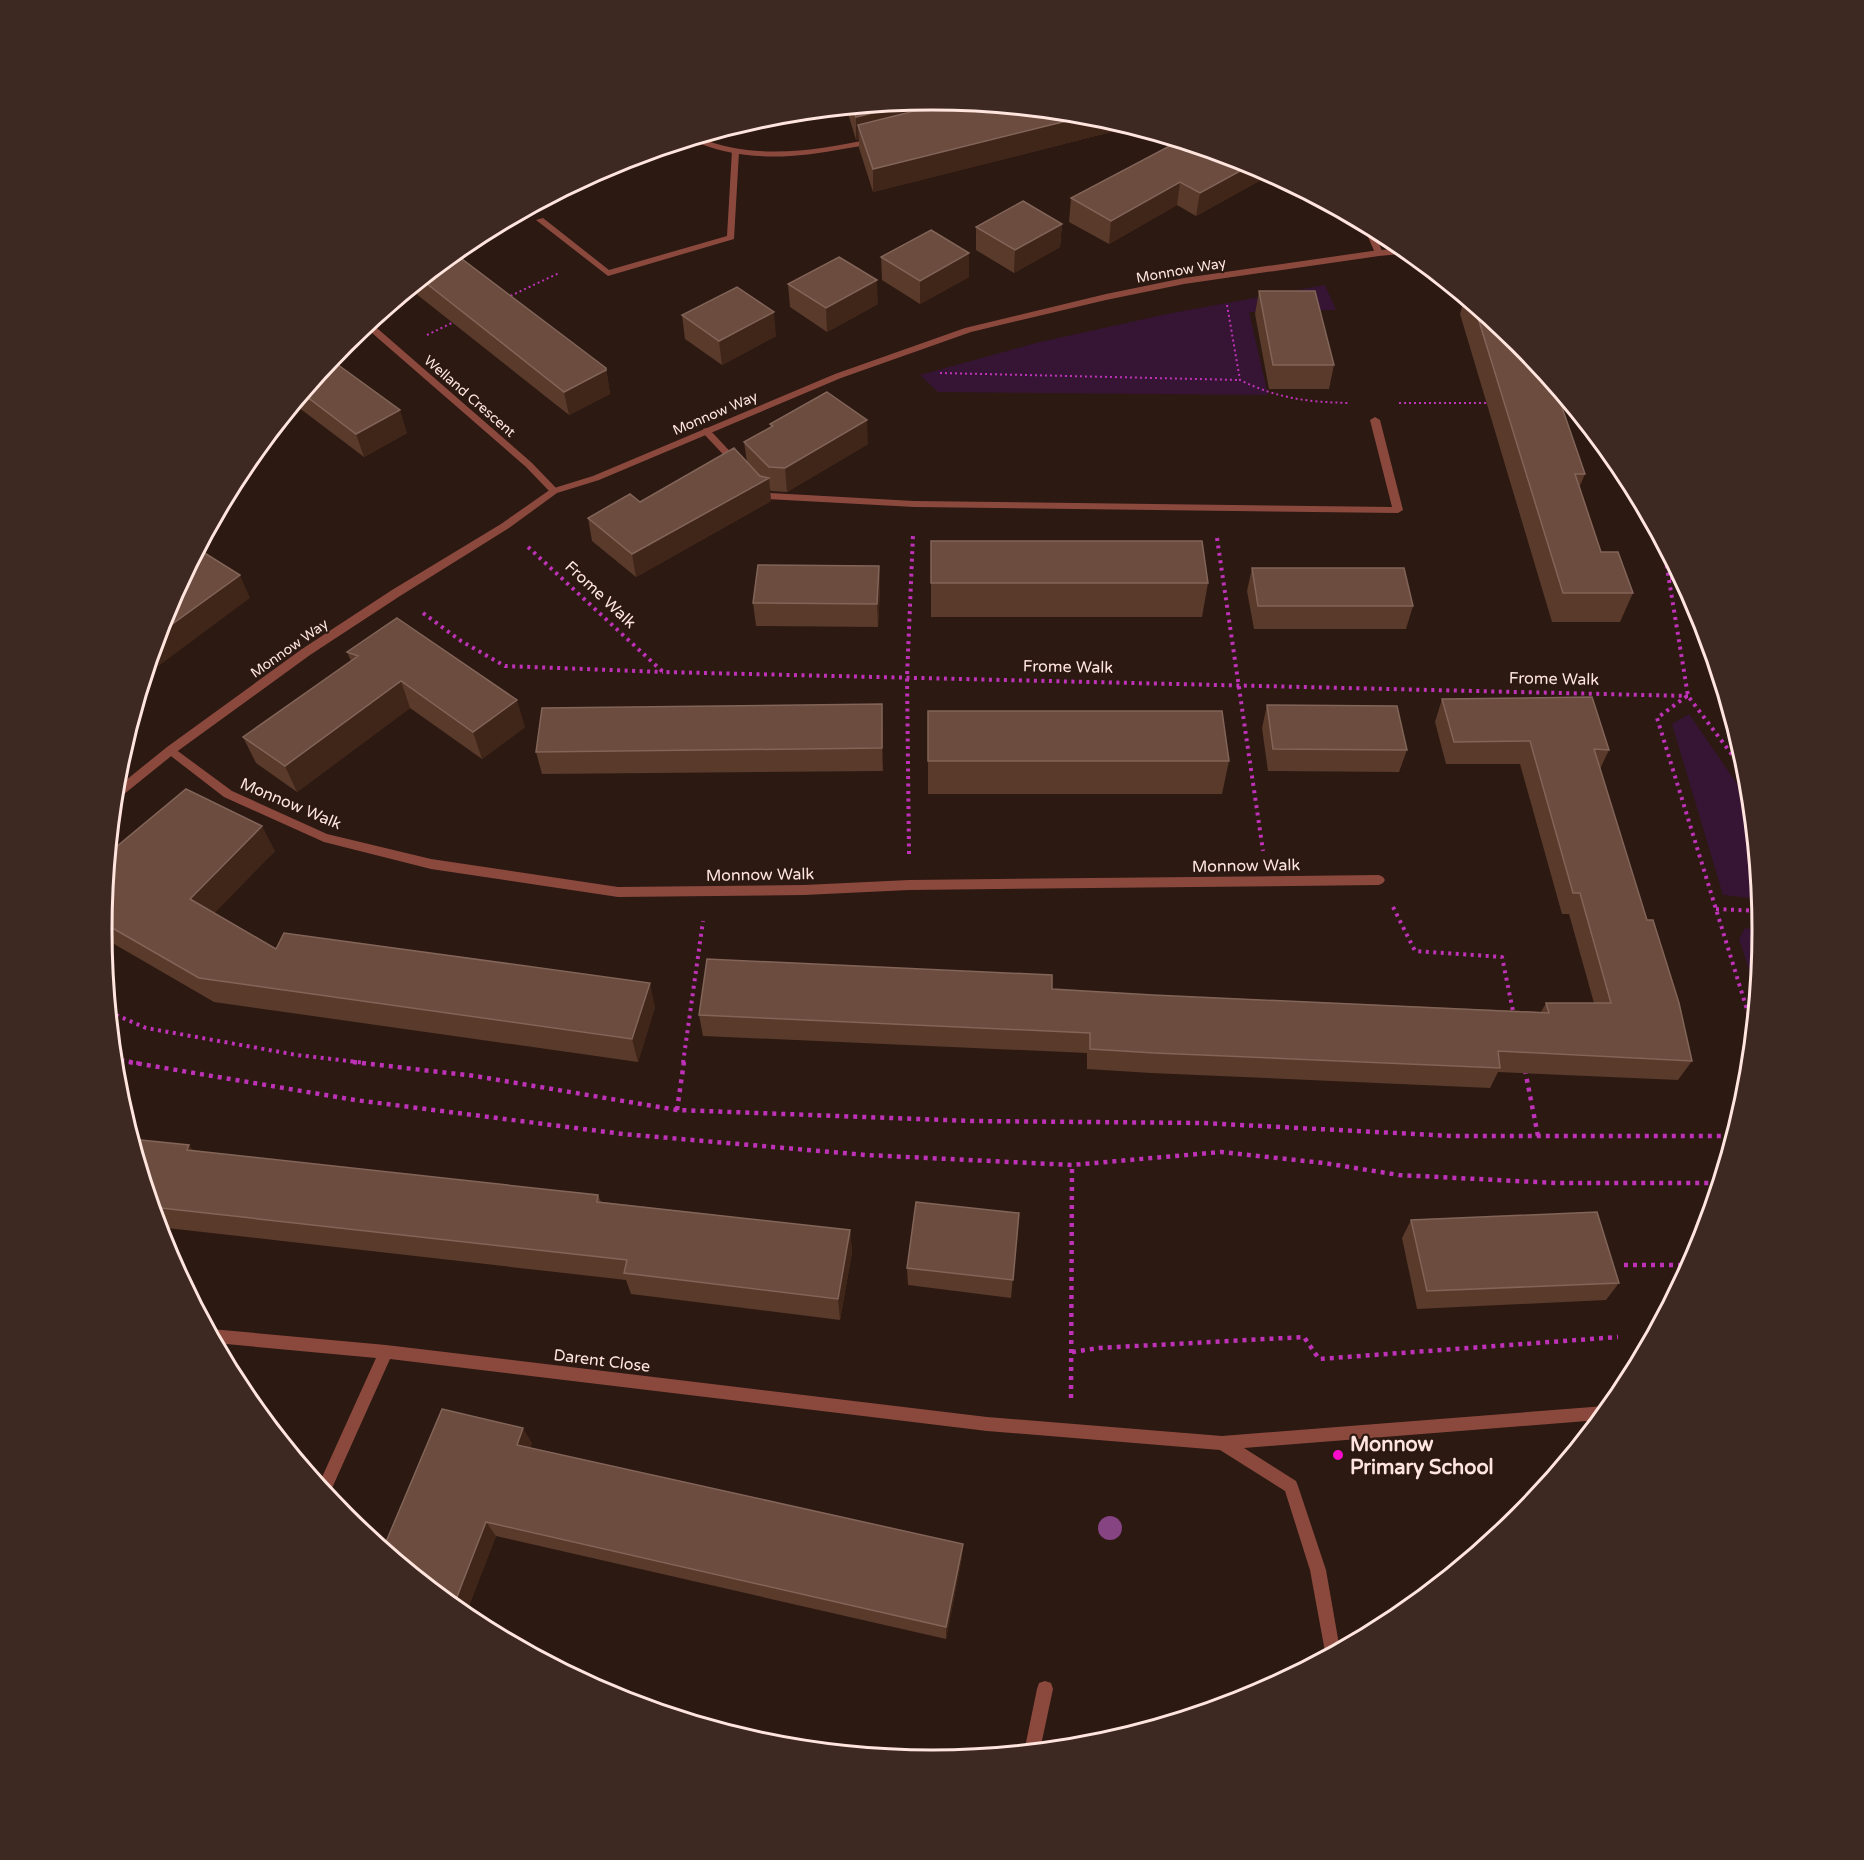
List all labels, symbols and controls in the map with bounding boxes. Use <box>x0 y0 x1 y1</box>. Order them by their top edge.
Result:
street label: Monnow Way <box>1135 254 1228 287</box>
street label: Welland Crescent <box>420 352 519 441</box>
street label: Monnow Way <box>670 388 761 439</box>
street label: Frome Walk <box>561 557 640 633</box>
street label: Monnow Way <box>247 615 332 681</box>
street label: Frome Walk <box>1023 656 1113 678</box>
street label: Frome Walk <box>1509 668 1599 690</box>
street label: Monnow Walk <box>237 774 345 834</box>
street label: Monnow Walk <box>1192 855 1301 877</box>
street label: Monnow Walk <box>706 864 815 886</box>
street label: Darent Close <box>552 1345 651 1377</box>
place label: Monnow Primary School <box>1350 1433 1494 1480</box>
marker: Monnow Primary School <box>1331 1448 1345 1462</box>

